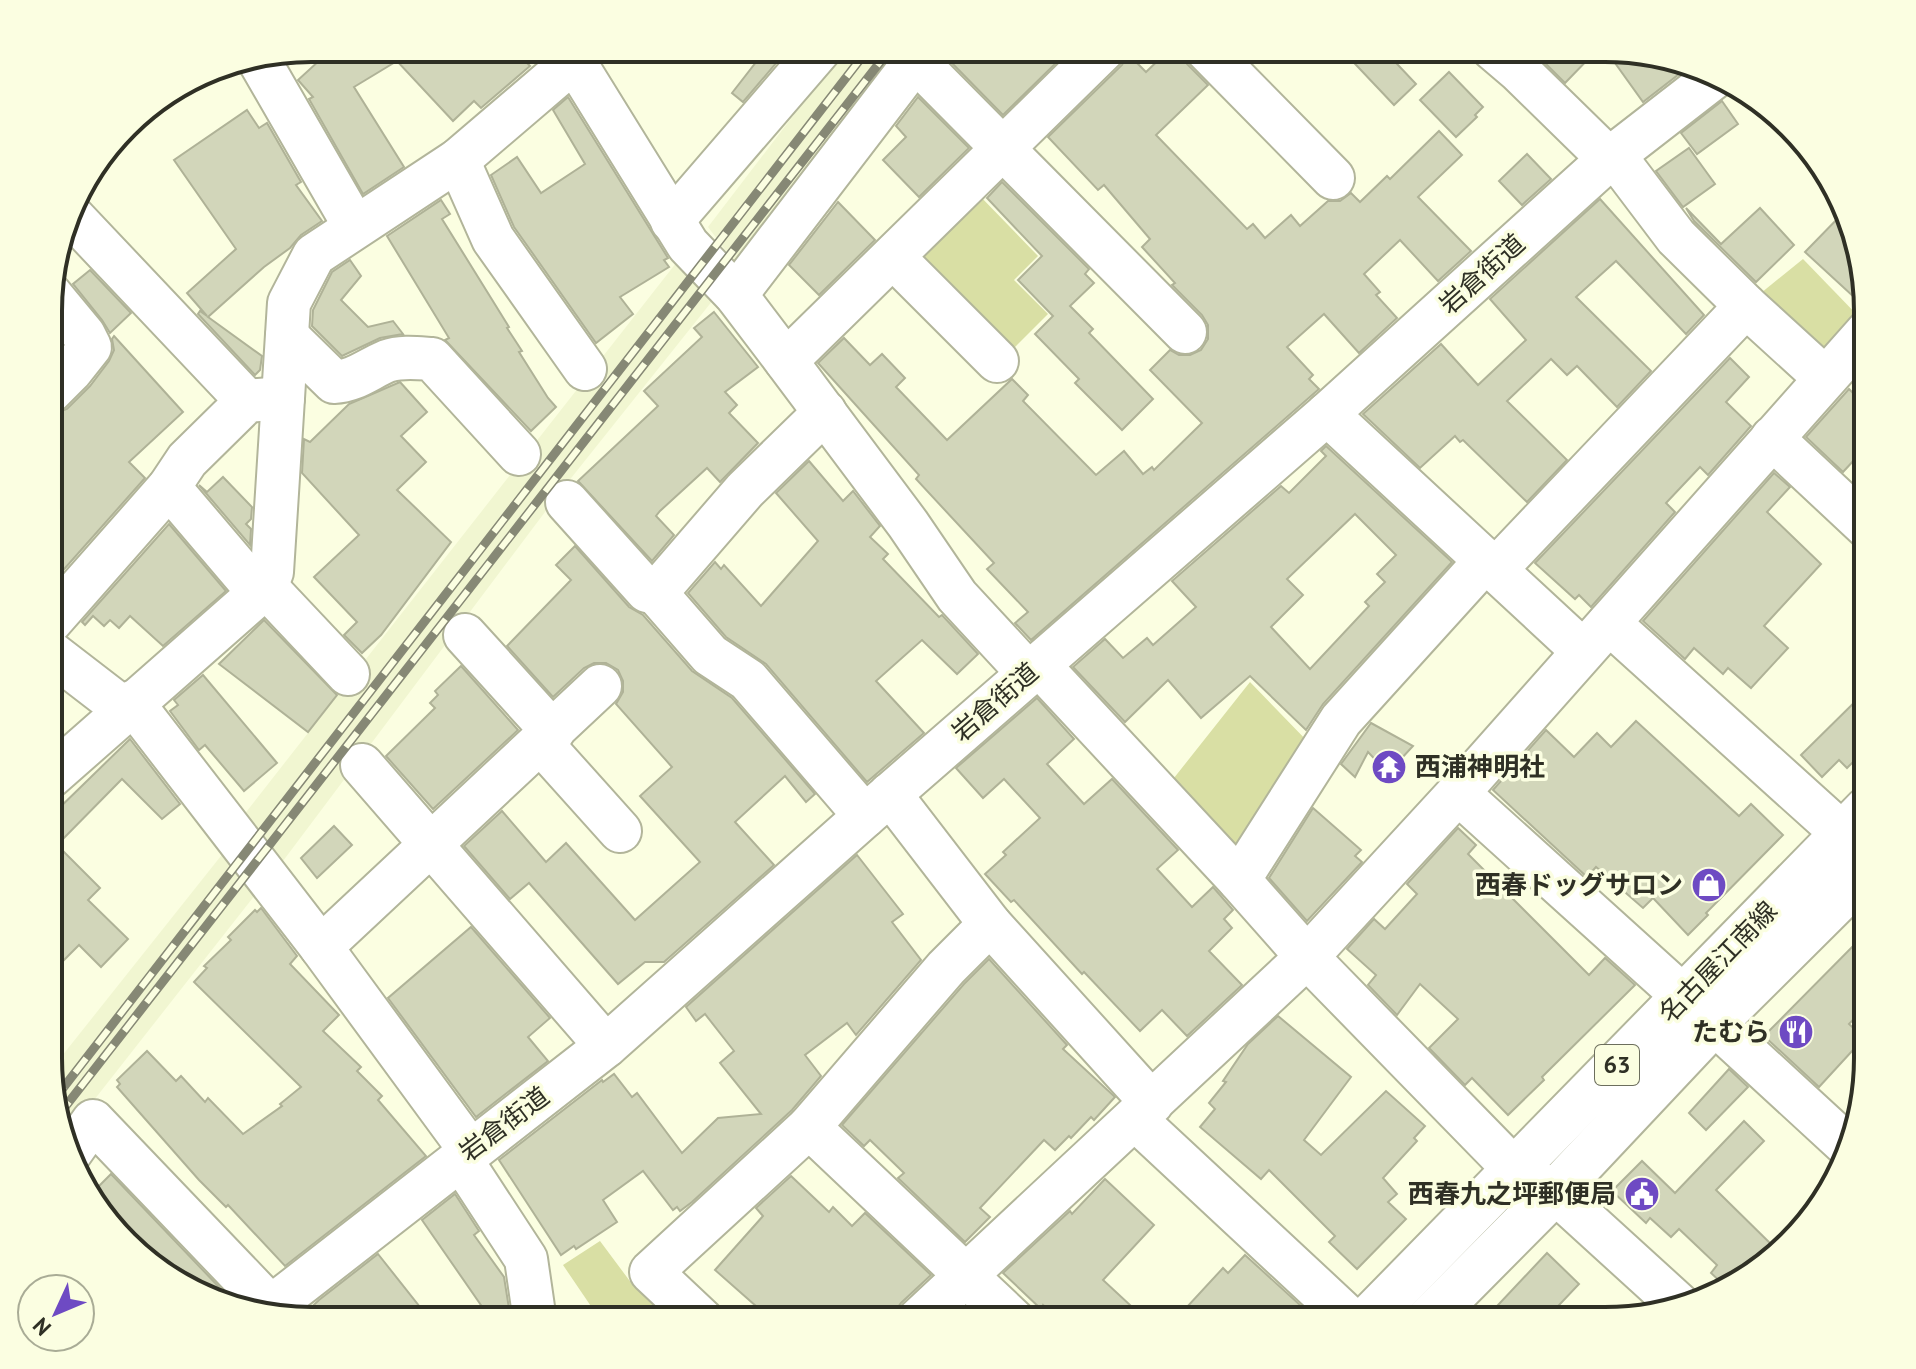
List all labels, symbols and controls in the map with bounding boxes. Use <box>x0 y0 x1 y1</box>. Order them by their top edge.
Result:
street label: 岩倉街道 <box>1432 227 1531 321</box>
street label: 岩倉街道 <box>945 655 1045 748</box>
temple icon: 西浦神明社 <box>1370 748 1408 786</box>
place label: 西浦神明社 <box>1415 750 1545 783</box>
shop icon: 西春ドッグサロン <box>1690 866 1728 904</box>
place label: 西春ドッグサロン <box>1475 868 1683 901</box>
street label: 名古屋江南線 <box>1652 894 1784 1029</box>
restaurant icon: たむら <box>1777 1013 1815 1051</box>
place label: たむら <box>1692 1015 1770 1048</box>
road number: 63 <box>1595 1045 1639 1085</box>
street label: 岩倉街道 <box>452 1079 555 1168</box>
public building icon: 西春九之坪郵便局 <box>1623 1175 1661 1213</box>
place label: 西春九之坪郵便局 <box>1408 1177 1616 1210</box>
north arrow <box>16 1273 96 1353</box>
text: N <box>27 1312 57 1342</box>

